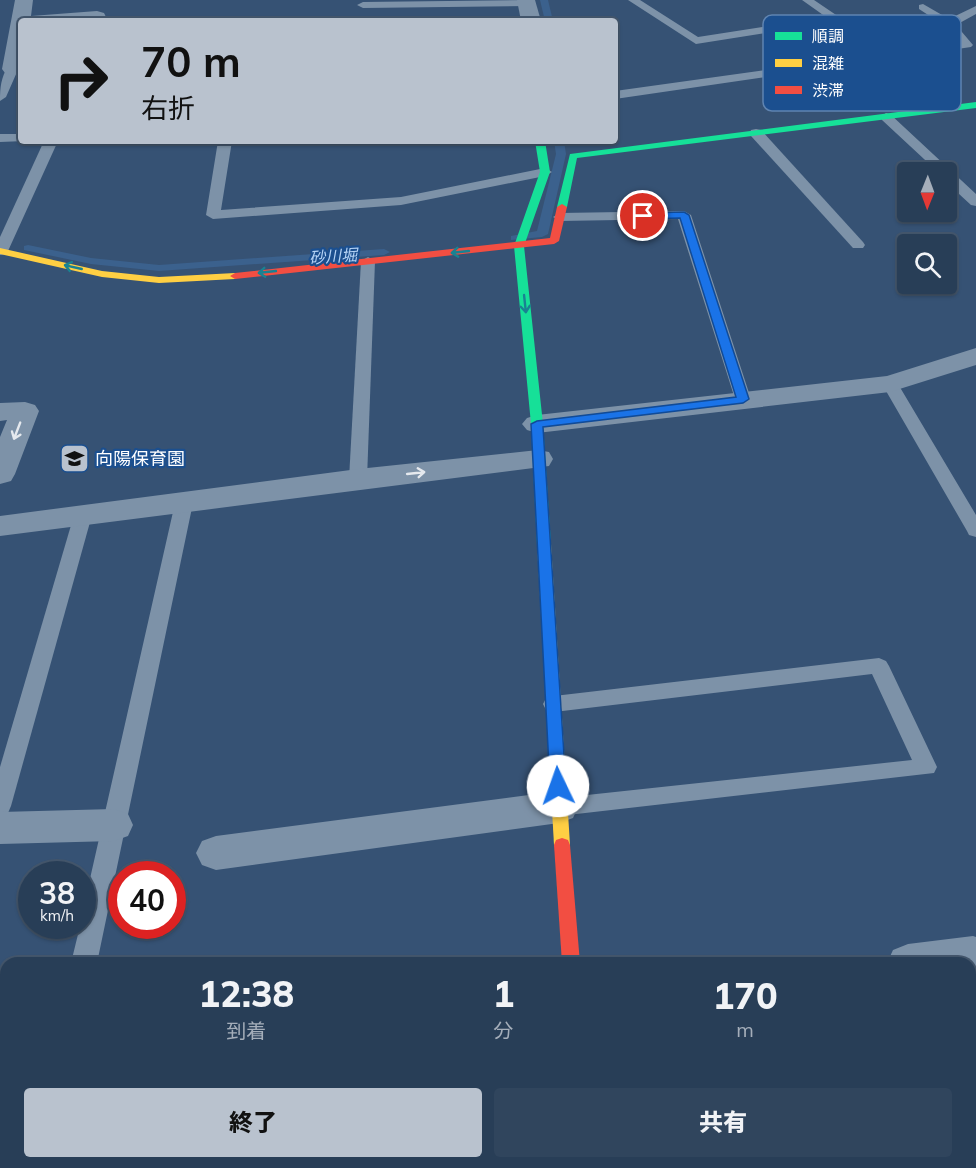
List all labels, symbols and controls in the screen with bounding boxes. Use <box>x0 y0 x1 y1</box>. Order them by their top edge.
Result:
legend <box>763 15 961 111</box>
text: 順調 <box>812 26 844 46</box>
text: 70 m <box>141 35 241 88</box>
icon: right <box>42 42 120 120</box>
text: 混雑 <box>812 53 844 73</box>
text: 渋滞 <box>812 80 844 100</box>
text: 右折 <box>141 91 195 125</box>
north arrow <box>897 162 957 222</box>
map controls <box>897 162 957 294</box>
pin <box>617 190 668 241</box>
icon: arrive <box>626 199 659 232</box>
button: search <box>897 234 957 294</box>
water label: 砂川堀 <box>308 244 361 268</box>
one-way arrow <box>451 247 471 258</box>
one-way arrow <box>64 261 83 272</box>
one-way arrow <box>257 267 277 278</box>
one-way arrow <box>519 294 530 314</box>
one-way arrow <box>11 421 22 440</box>
school or university icon: 向陽保育園 <box>58 442 90 474</box>
place label: 向陽保育園 <box>95 447 185 470</box>
one-way arrow <box>405 467 425 478</box>
position arrow <box>526 754 590 818</box>
speed limit sign: 40 <box>108 861 186 939</box>
text: 38 <box>39 874 75 912</box>
text: km/h <box>40 906 74 925</box>
text: 12:38 <box>198 971 294 1016</box>
text: 1 <box>493 971 514 1016</box>
text: 170 <box>713 973 778 1018</box>
text: m <box>736 1017 754 1042</box>
text: 到着 <box>226 1018 266 1043</box>
text: 分 <box>493 1018 513 1043</box>
button: 終了 <box>24 1088 482 1157</box>
button: 共有 <box>494 1088 952 1157</box>

